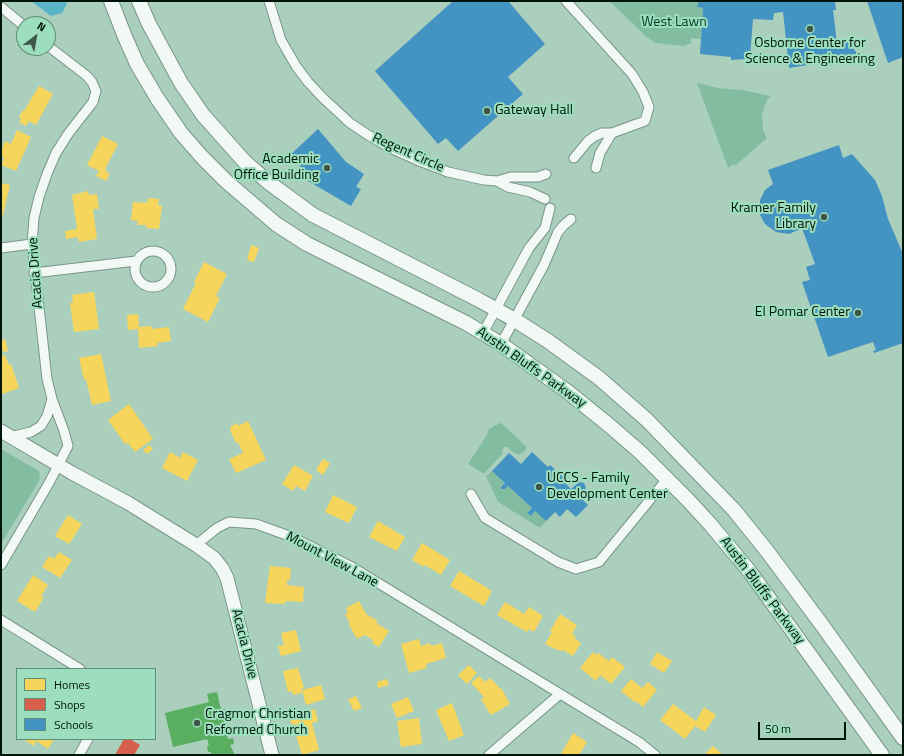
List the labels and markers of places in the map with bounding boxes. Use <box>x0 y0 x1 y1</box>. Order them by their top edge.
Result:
marker: Osborne Center for Science & Engineering <box>805 24 815 34</box>
place label: Osborne Center for Science & Engineering <box>745 36 875 68</box>
place label: Gateway Hall <box>495 103 573 119</box>
marker: Gateway Hall <box>482 106 492 116</box>
place label: Academic Office Building <box>234 152 319 184</box>
marker: Academic Office Building <box>322 163 332 173</box>
place label: Kramer Family Library <box>731 201 816 234</box>
marker: Kramer Family Library <box>819 212 829 222</box>
place label: El Pomar Center <box>755 305 850 321</box>
marker: El Pomar Center <box>853 308 863 318</box>
place label: UCCS - Family Development Center <box>547 471 668 504</box>
marker: UCCS - Family Development Center <box>534 482 544 492</box>
place label: Cragmor Christian Reformed Church <box>205 707 311 740</box>
marker: Cragmor Christian Reformed Church <box>192 718 202 728</box>

